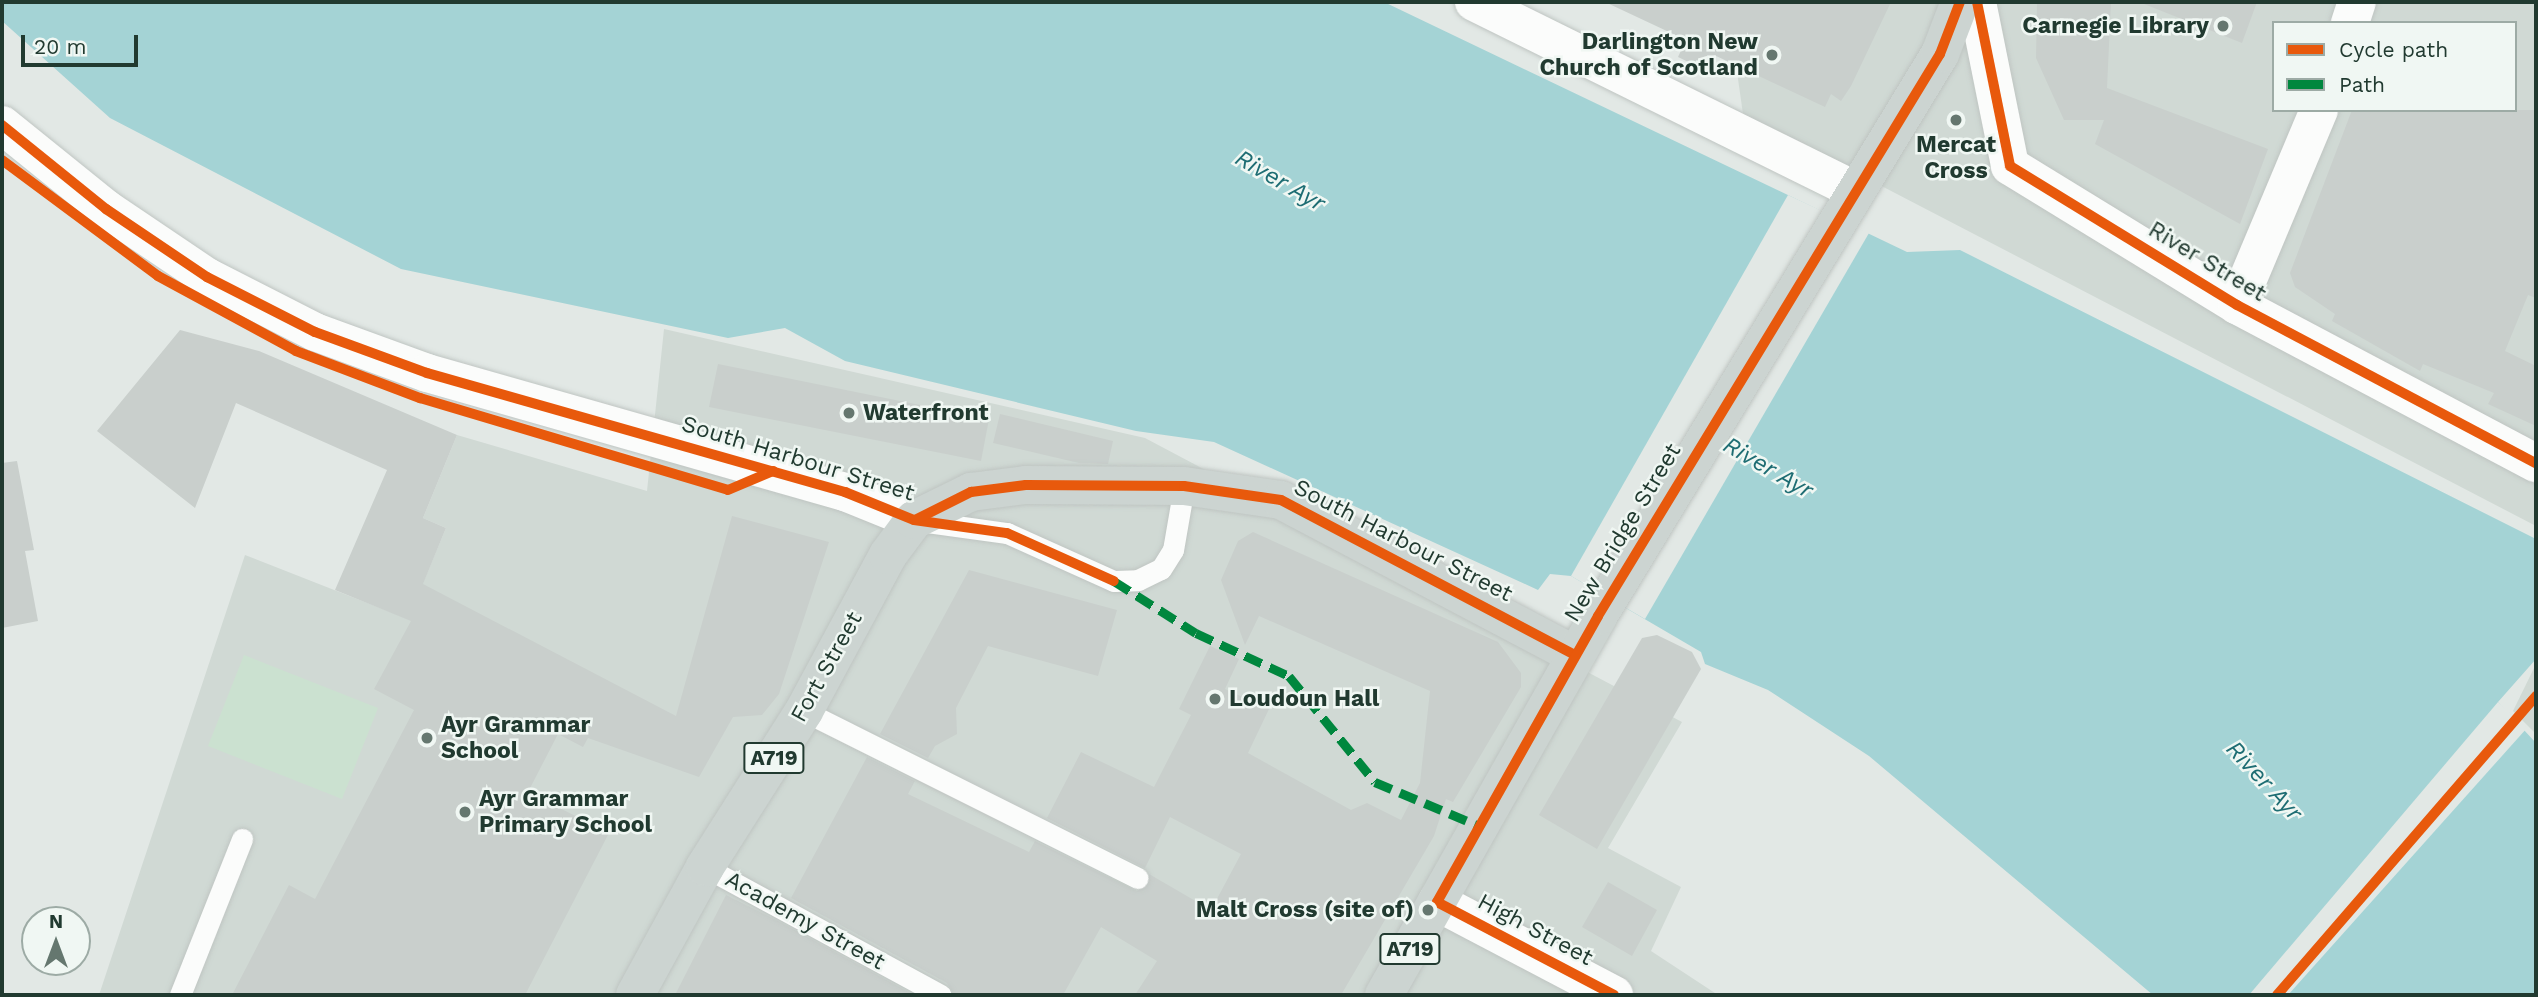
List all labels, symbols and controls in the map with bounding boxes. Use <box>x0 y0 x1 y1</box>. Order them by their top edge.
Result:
place label: Carnegie Library <box>2022 12 2209 40</box>
marker: Carnegie Library <box>2215 18 2231 34</box>
scale bar <box>24 21 142 65</box>
legend <box>2272 21 2517 112</box>
place label: Darlington New Church of Scotland <box>1539 28 1758 82</box>
text: 20 m <box>34 34 86 59</box>
text: Cycle path <box>2339 37 2448 62</box>
marker: Darlington New Church of Scotland <box>1764 47 1780 63</box>
text: Path <box>2339 72 2385 97</box>
marker: Mercat Cross <box>1948 112 1964 128</box>
place label: Mercat Cross <box>1916 131 1996 185</box>
water label: River Ayr <box>1229 143 1331 219</box>
street label: River Street <box>2143 216 2271 308</box>
place label: Waterfront <box>863 399 989 427</box>
marker: Waterfront <box>841 405 857 421</box>
street label: South Harbour Street <box>678 410 918 508</box>
water label: River Ayr <box>1717 430 1819 506</box>
street label: New Bridge Street <box>1559 438 1687 628</box>
street label: South Harbour Street <box>1289 474 1517 608</box>
street label: Fort Street <box>785 607 869 727</box>
place label: Loudoun Hall <box>1229 685 1379 713</box>
marker: Loudoun Hall <box>1207 691 1223 707</box>
place label: Ayr Grammar School <box>441 711 591 765</box>
marker: Ayr Grammar School <box>419 730 435 746</box>
water label: River Ayr <box>2219 734 2309 828</box>
road number: A719 <box>742 740 806 776</box>
place label: Ayr Grammar Primary School <box>479 785 653 839</box>
marker: Ayr Grammar Primary School <box>457 804 473 820</box>
street label: Academy Street <box>720 866 890 976</box>
street label: High Street <box>1473 888 1597 972</box>
place label: Malt Cross (site of) <box>1196 896 1414 924</box>
marker: Malt Cross (site of) <box>1420 902 1436 918</box>
north arrow <box>21 906 91 976</box>
text: N <box>49 910 63 933</box>
road number: A719 <box>1378 932 1442 967</box>

